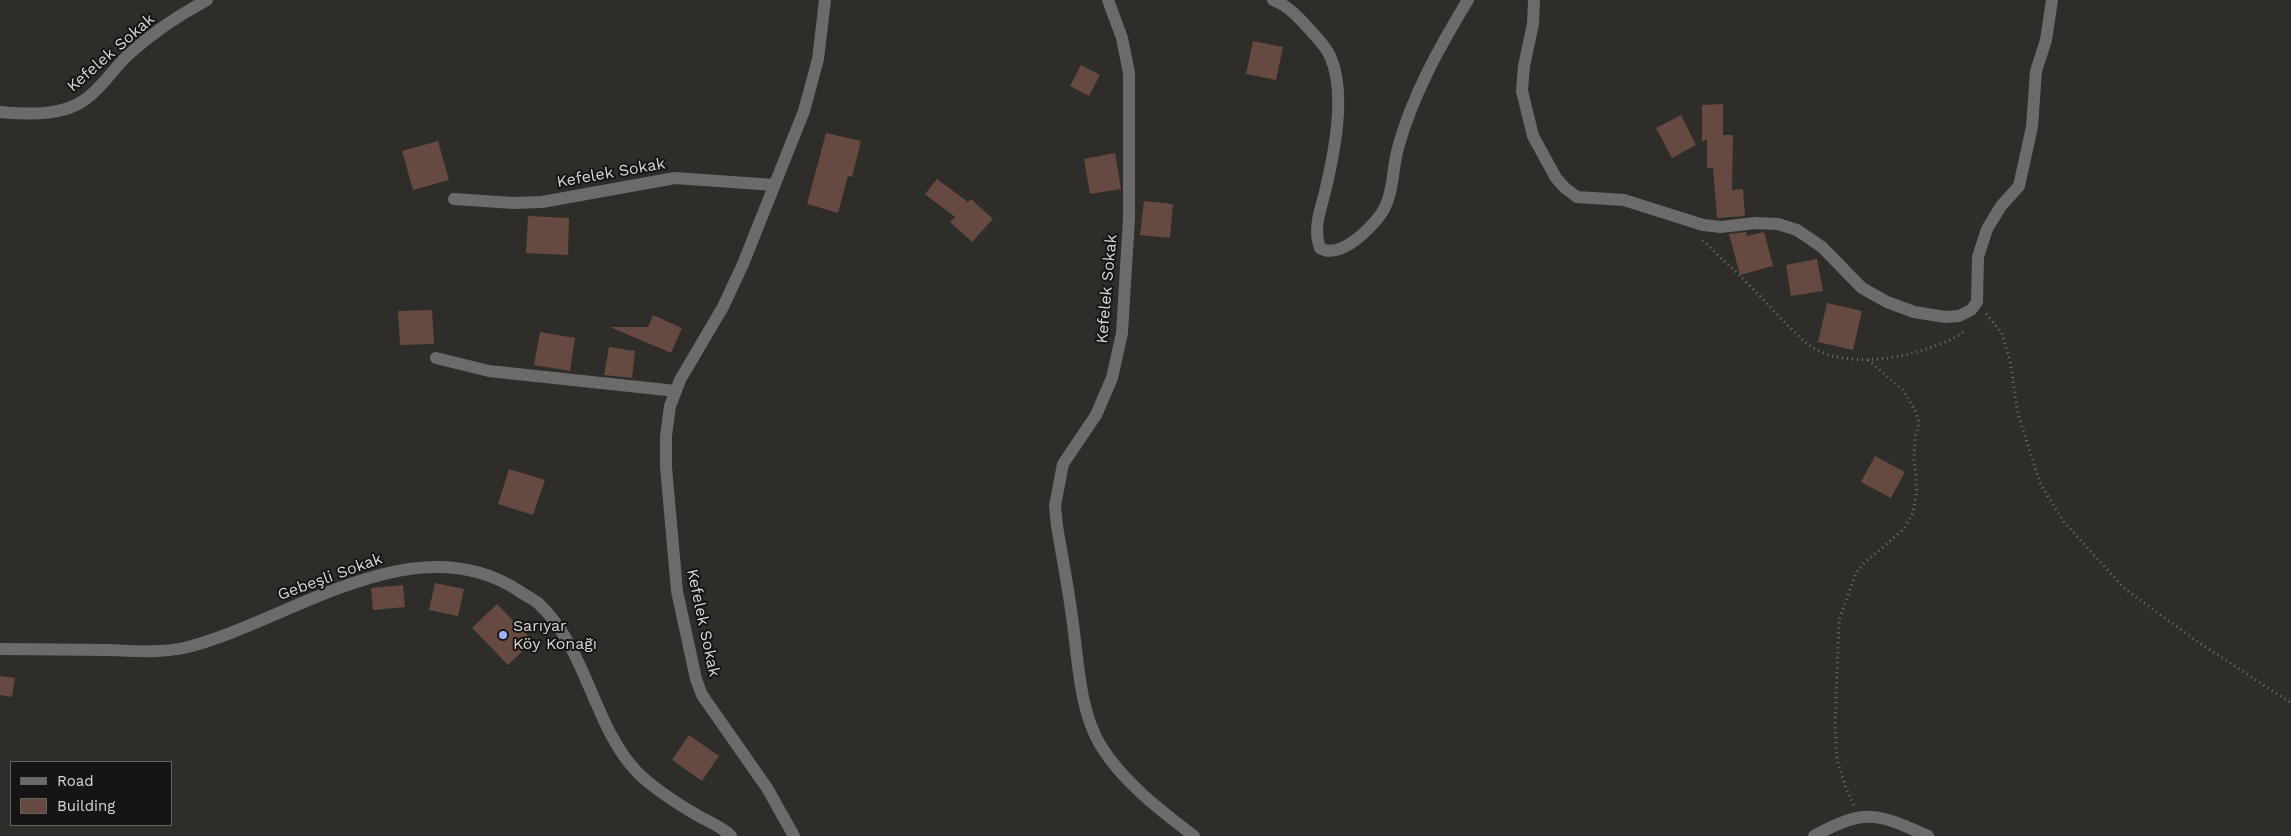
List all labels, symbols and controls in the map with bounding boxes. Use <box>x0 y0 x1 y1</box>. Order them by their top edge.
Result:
street label: Kefelek Sokak <box>63 10 159 96</box>
street label: Kefelek Sokak <box>555 154 667 192</box>
street label: Kefelek Sokak <box>1093 233 1121 345</box>
street label: Gebeşli Sokak <box>275 549 385 605</box>
street label: Kefelek Sokak <box>682 567 724 679</box>
place label: Sarıyar Köy Konağı <box>513 616 597 654</box>
marker: Sarıyar Köy Konağı <box>497 629 509 641</box>
legend <box>10 761 172 826</box>
text: Road <box>57 772 94 790</box>
text: Building <box>57 797 115 815</box>

